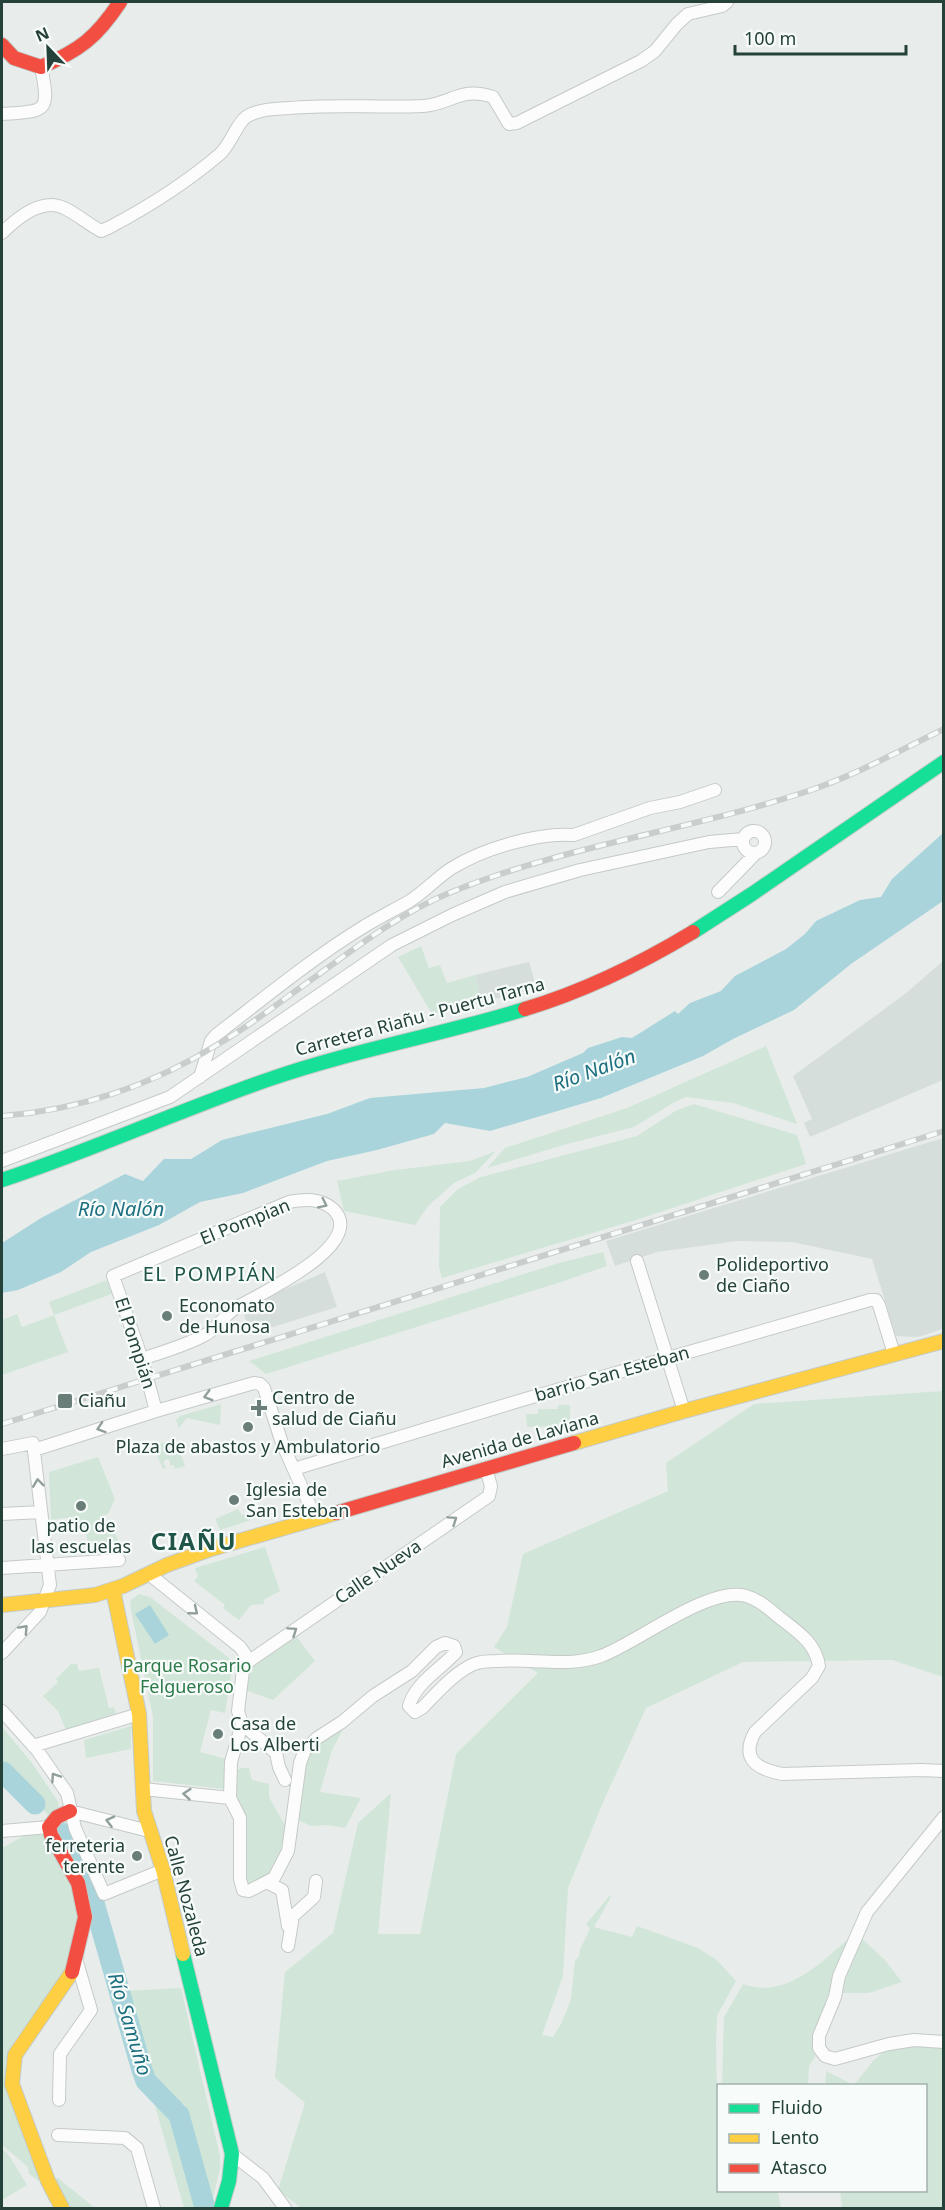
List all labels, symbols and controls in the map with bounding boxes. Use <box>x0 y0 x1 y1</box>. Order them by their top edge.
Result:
north arrow <box>18 18 78 78</box>
scale bar <box>735 18 906 56</box>
text: N <box>32 22 52 47</box>
text: 100 m <box>744 26 796 50</box>
street label: Carretera Riañu - Puertu Tarna <box>292 971 547 1061</box>
water label: Río Nalón <box>549 1042 639 1097</box>
street label: El Pompian <box>196 1192 293 1250</box>
water label: Río Nalón <box>78 1195 164 1222</box>
one-way arrow <box>317 1197 328 1209</box>
place label: Polideportivo de Ciaño <box>716 1252 829 1297</box>
district label: EL POMPIÁN <box>143 1260 277 1287</box>
marker: Polideportivo de Ciaño <box>697 1268 711 1282</box>
place label: Economato de Hunosa <box>179 1293 275 1338</box>
street label: El Pompián <box>110 1294 162 1392</box>
marker: Economato de Hunosa <box>160 1309 174 1323</box>
street label: barrio San Esteban <box>532 1340 692 1407</box>
place label: Centro de salud de Ciañu <box>272 1385 397 1430</box>
place label: Ciañu <box>78 1388 126 1412</box>
one-way arrow <box>203 1389 214 1401</box>
marker: Ciañu <box>56 1392 74 1410</box>
marker: Centro de salud de Ciañu <box>250 1399 268 1417</box>
street label: Avenida de Laviana <box>438 1405 601 1473</box>
marker: Plaza de abastos y Ambulatorio <box>241 1420 255 1434</box>
one-way arrow <box>96 1421 107 1434</box>
place label: Plaza de abastos y Ambulatorio <box>116 1434 380 1458</box>
place label: Iglesia de San Esteban <box>246 1477 349 1522</box>
one-way arrow <box>32 1478 45 1487</box>
marker: Iglesia de San Esteban <box>227 1493 241 1507</box>
marker: patio de las escuelas <box>74 1499 88 1513</box>
place label: patio de las escuelas <box>31 1513 131 1558</box>
one-way arrow <box>447 1516 458 1527</box>
district label: CIAÑU <box>151 1524 237 1557</box>
street label: Calle Nueva <box>330 1533 425 1609</box>
one-way arrow <box>187 1603 198 1614</box>
one-way arrow <box>17 1625 28 1635</box>
one-way arrow <box>286 1627 297 1638</box>
park label: Parque Rosario Felgueroso <box>123 1653 251 1698</box>
place label: Casa de Los Alberti <box>230 1711 320 1756</box>
marker: Casa de Los Alberti <box>211 1727 225 1741</box>
one-way arrow <box>51 1772 62 1783</box>
one-way arrow <box>182 1788 191 1801</box>
one-way arrow <box>105 1816 116 1828</box>
street label: Calle Nozaleda <box>159 1832 215 1959</box>
place label: ferreteria terente <box>45 1833 125 1878</box>
marker: ferreteria terente <box>130 1849 144 1863</box>
water label: Río Samuño <box>102 1969 159 2079</box>
legend <box>717 2084 927 2192</box>
text: Fluido <box>771 2095 823 2119</box>
text: Lento <box>771 2125 819 2149</box>
text: Atasco <box>771 2155 827 2179</box>

